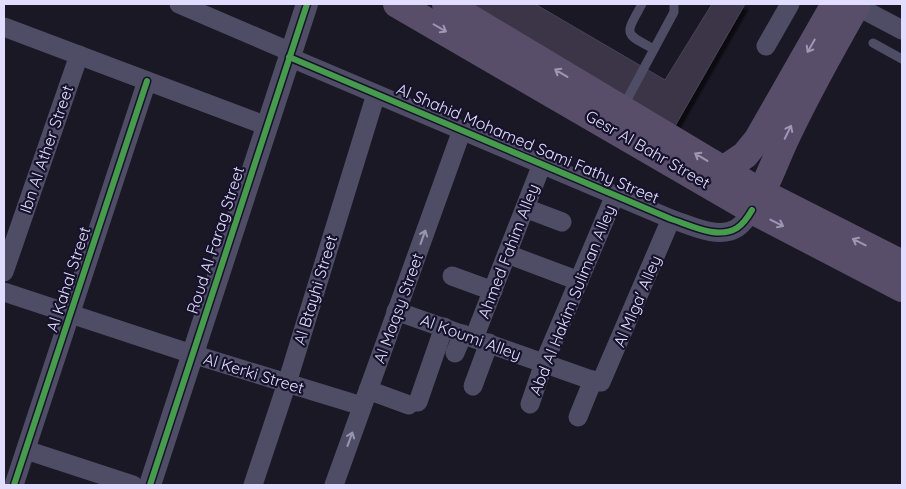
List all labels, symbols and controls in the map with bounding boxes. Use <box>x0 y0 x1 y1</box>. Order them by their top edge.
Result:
one-way arrow <box>432 23 446 33</box>
one-way arrow <box>806 39 816 54</box>
one-way arrow <box>555 68 569 78</box>
street label: Al Shahid Mohamed Sami Fathy Street <box>394 78 662 208</box>
street label: Ibn Al Ather Street <box>15 82 77 216</box>
street label: Gesr Al Bahr Street <box>582 105 714 193</box>
one-way arrow <box>784 125 794 140</box>
one-way arrow <box>694 151 708 161</box>
street label: Roud Al Farag Street <box>182 164 248 316</box>
street label: Ahmed Fahim Alley <box>473 181 543 321</box>
street label: Abd Al Hakim Suliman Alley <box>525 202 619 398</box>
one-way arrow <box>769 219 784 228</box>
street label: Al Kahal Street <box>42 224 94 334</box>
one-way arrow <box>419 230 428 245</box>
street label: Al Btayhi Street <box>289 233 341 347</box>
one-way arrow <box>852 237 867 246</box>
street label: Al Maqsy Street <box>369 250 427 366</box>
street label: Al Mlga' Alley <box>609 252 665 350</box>
street label: Al Koumi Alley <box>418 310 524 364</box>
street label: Al Kerki Street <box>201 348 307 398</box>
one-way arrow <box>346 432 355 448</box>

